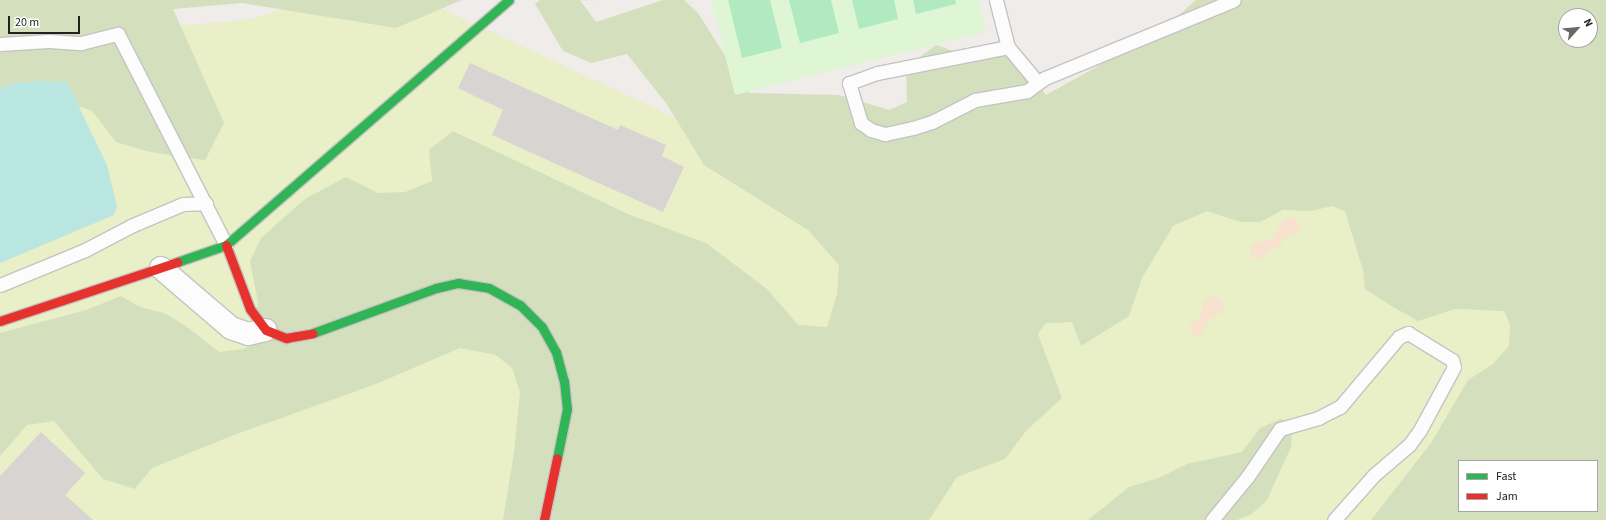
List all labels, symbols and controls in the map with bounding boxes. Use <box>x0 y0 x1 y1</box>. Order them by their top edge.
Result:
scale bar <box>10 8 82 34</box>
north arrow <box>1558 8 1598 48</box>
text: 20 m <box>15 14 39 31</box>
text: N <box>1580 16 1597 29</box>
legend <box>1458 460 1598 512</box>
text: Fast <box>1496 468 1516 485</box>
text: Jam <box>1496 488 1518 505</box>

